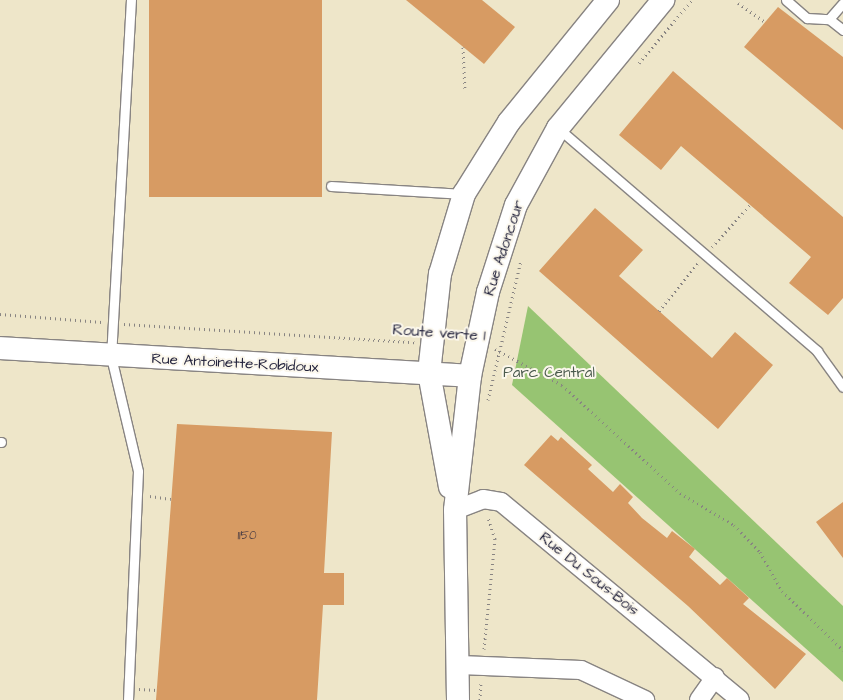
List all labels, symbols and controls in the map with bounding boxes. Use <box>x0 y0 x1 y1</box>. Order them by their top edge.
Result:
street label: Rue Adoncour <box>480 198 528 298</box>
street label: Route verte 1 <box>392 321 486 345</box>
street label: Rue Antoinette-Robidoux <box>151 350 319 376</box>
park label: Parc Central <box>503 364 595 382</box>
street label: Rue Du Sous-Bois <box>536 528 642 620</box>
house number: 1150 <box>237 529 257 543</box>

